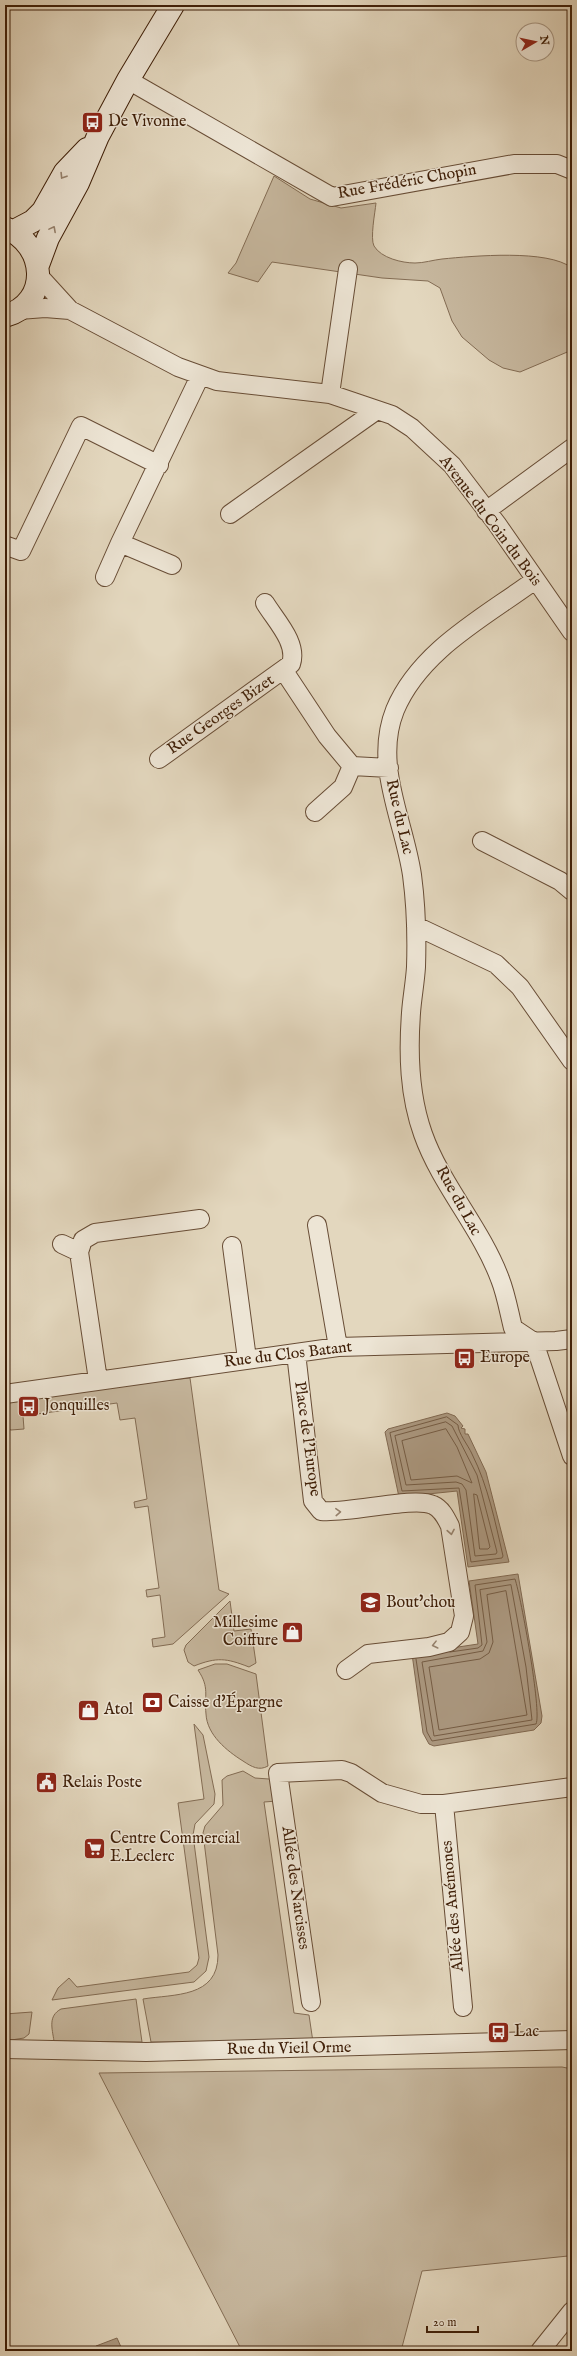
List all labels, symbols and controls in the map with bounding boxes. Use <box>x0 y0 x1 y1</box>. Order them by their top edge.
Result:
north arrow <box>515 22 555 62</box>
text: N <box>536 34 552 47</box>
bus stop icon: De Vivonne <box>80 109 106 135</box>
place label: De Vivonne <box>108 112 186 132</box>
street label: Rue Frédéric Chopin <box>336 160 478 204</box>
one-way arrow <box>61 172 68 179</box>
one-way arrow <box>48 226 55 233</box>
street label: Avenue du Coin du Bois <box>434 451 546 591</box>
street label: Rue Georges Bizet <box>164 670 279 759</box>
street label: Rue du Lac <box>381 777 417 857</box>
street label: Rue du Lac <box>431 1163 485 1240</box>
street label: Rue du Clos Batant <box>223 1337 354 1373</box>
bus stop icon: Europe <box>451 1345 477 1371</box>
place label: Europe <box>480 1348 530 1368</box>
street label: Place de l'Europe <box>289 1380 325 1498</box>
bus stop icon: Jonquilles <box>16 1393 42 1419</box>
place label: Jonquilles <box>42 1396 110 1416</box>
one-way arrow <box>335 1507 341 1516</box>
one-way arrow <box>447 1529 455 1536</box>
school or university icon: Bout'chou <box>357 1590 383 1616</box>
place label: Bout'chou <box>386 1593 455 1613</box>
place label: Millesime Coiffure <box>213 1613 278 1651</box>
shop icon: Millesime Coiffure <box>280 1619 306 1645</box>
one-way arrow <box>432 1641 438 1649</box>
bank icon: Caisse d'Épargne <box>139 1690 165 1716</box>
place label: Caisse d'Épargne <box>168 1691 283 1713</box>
shop icon: Atol <box>75 1697 101 1723</box>
place label: Atol <box>103 1700 134 1720</box>
public building icon: Relais Poste <box>34 1770 60 1796</box>
place label: Relais Poste <box>62 1773 142 1793</box>
street label: Allée des Narcisses <box>276 1824 314 1951</box>
place label: Centre Commercial E.Leclerc <box>110 1829 240 1867</box>
supermarket icon: Centre Commercial E.Leclerc <box>82 1835 108 1861</box>
street label: Allée des Anémones <box>437 1839 469 1973</box>
bus stop icon: Lac <box>486 2019 512 2045</box>
place label: Lac <box>514 2022 539 2042</box>
street label: Rue du Vieil Orme <box>227 2038 351 2060</box>
scale bar <box>427 2308 478 2334</box>
text: 20 m <box>433 2315 456 2330</box>

